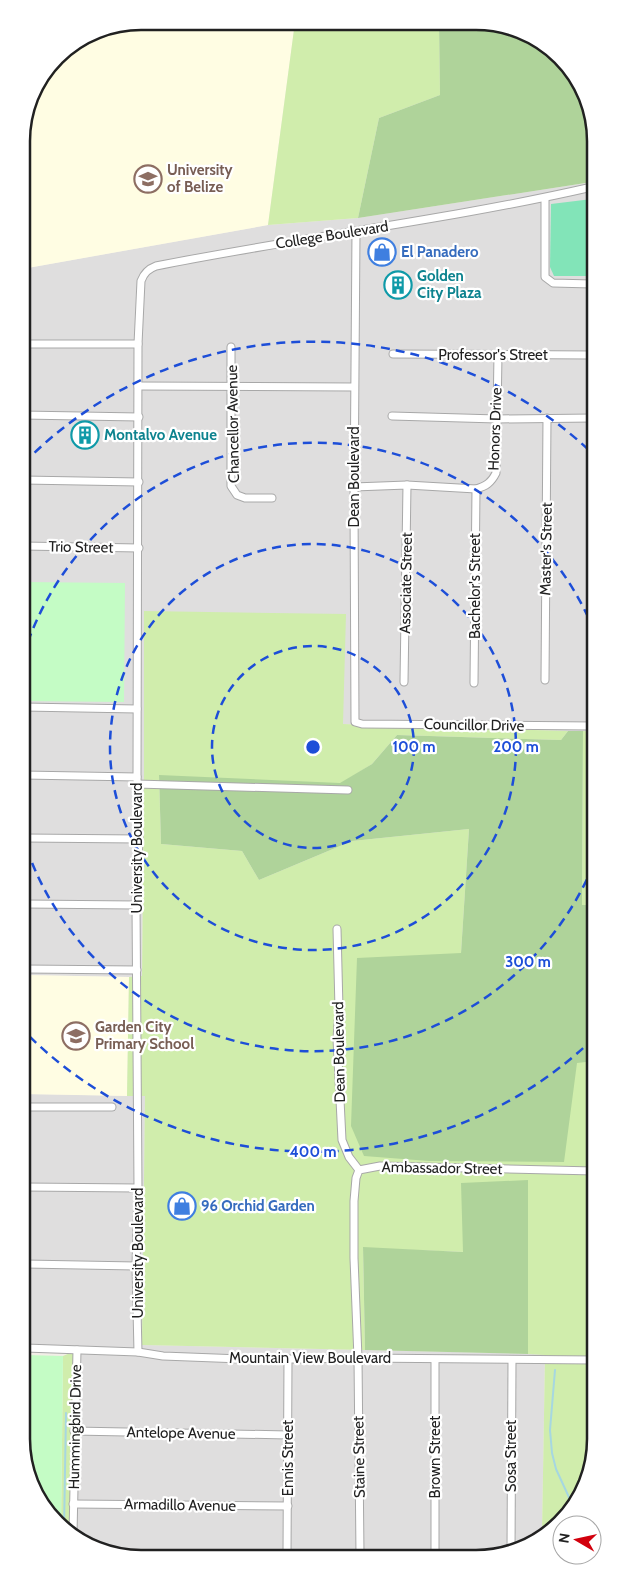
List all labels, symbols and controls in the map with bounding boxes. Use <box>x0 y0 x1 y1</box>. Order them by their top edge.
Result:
place label: University of Belize <box>167 161 233 196</box>
school or university icon: University of Belize <box>133 164 163 194</box>
street label: College Boulevard <box>274 217 390 253</box>
shop icon: El Panadero <box>367 237 397 267</box>
place label: El Panadero <box>401 243 479 261</box>
place label: Golden City Plaza <box>417 267 482 302</box>
building icon: Golden City Plaza <box>383 270 413 300</box>
street label: Professor's Street <box>438 346 548 364</box>
street label: Chancellor Avenue <box>223 364 243 483</box>
street label: Honors Drive <box>485 387 505 471</box>
building icon: Montalvo Avenue <box>70 420 100 450</box>
place label: Montalvo Avenue <box>104 426 217 444</box>
street label: Dean Boulevard <box>345 427 363 527</box>
street label: Master's Street <box>536 502 556 596</box>
street label: Associate Street <box>396 532 416 634</box>
street label: Bachelor's Street <box>466 533 484 639</box>
street label: Trio Street <box>48 537 114 557</box>
street label: Councillor Drive <box>424 715 525 735</box>
centre of rings <box>304 738 322 756</box>
text: 100 m <box>392 738 436 756</box>
text: 200 m <box>493 738 539 756</box>
street label: University Boulevard <box>128 783 146 913</box>
text: 300 m <box>505 953 551 971</box>
street label: Dean Boulevard <box>329 1001 349 1103</box>
place label: Garden City Primary School <box>95 1018 194 1053</box>
school or university icon: Garden City Primary School <box>61 1021 91 1051</box>
text: 400 m <box>290 1143 336 1161</box>
street label: Ambassador Street <box>381 1158 503 1178</box>
street label: University Boulevard <box>129 1188 147 1318</box>
shop icon: 96 Orchid Garden <box>167 1191 197 1221</box>
place label: 96 Orchid Garden <box>201 1197 315 1215</box>
street label: Mountain View Boulevard <box>229 1349 391 1367</box>
street label: Hummingbird Drive <box>65 1364 85 1490</box>
street label: Staine Street <box>349 1416 369 1498</box>
street label: Brown Street <box>426 1416 444 1498</box>
street label: Ennis Street <box>279 1420 297 1496</box>
street label: Sosa Street <box>502 1420 520 1492</box>
street label: Antelope Avenue <box>126 1423 236 1443</box>
street label: Armadillo Avenue <box>124 1495 236 1515</box>
north arrow <box>552 1515 602 1565</box>
text: N <box>554 1532 574 1544</box>

